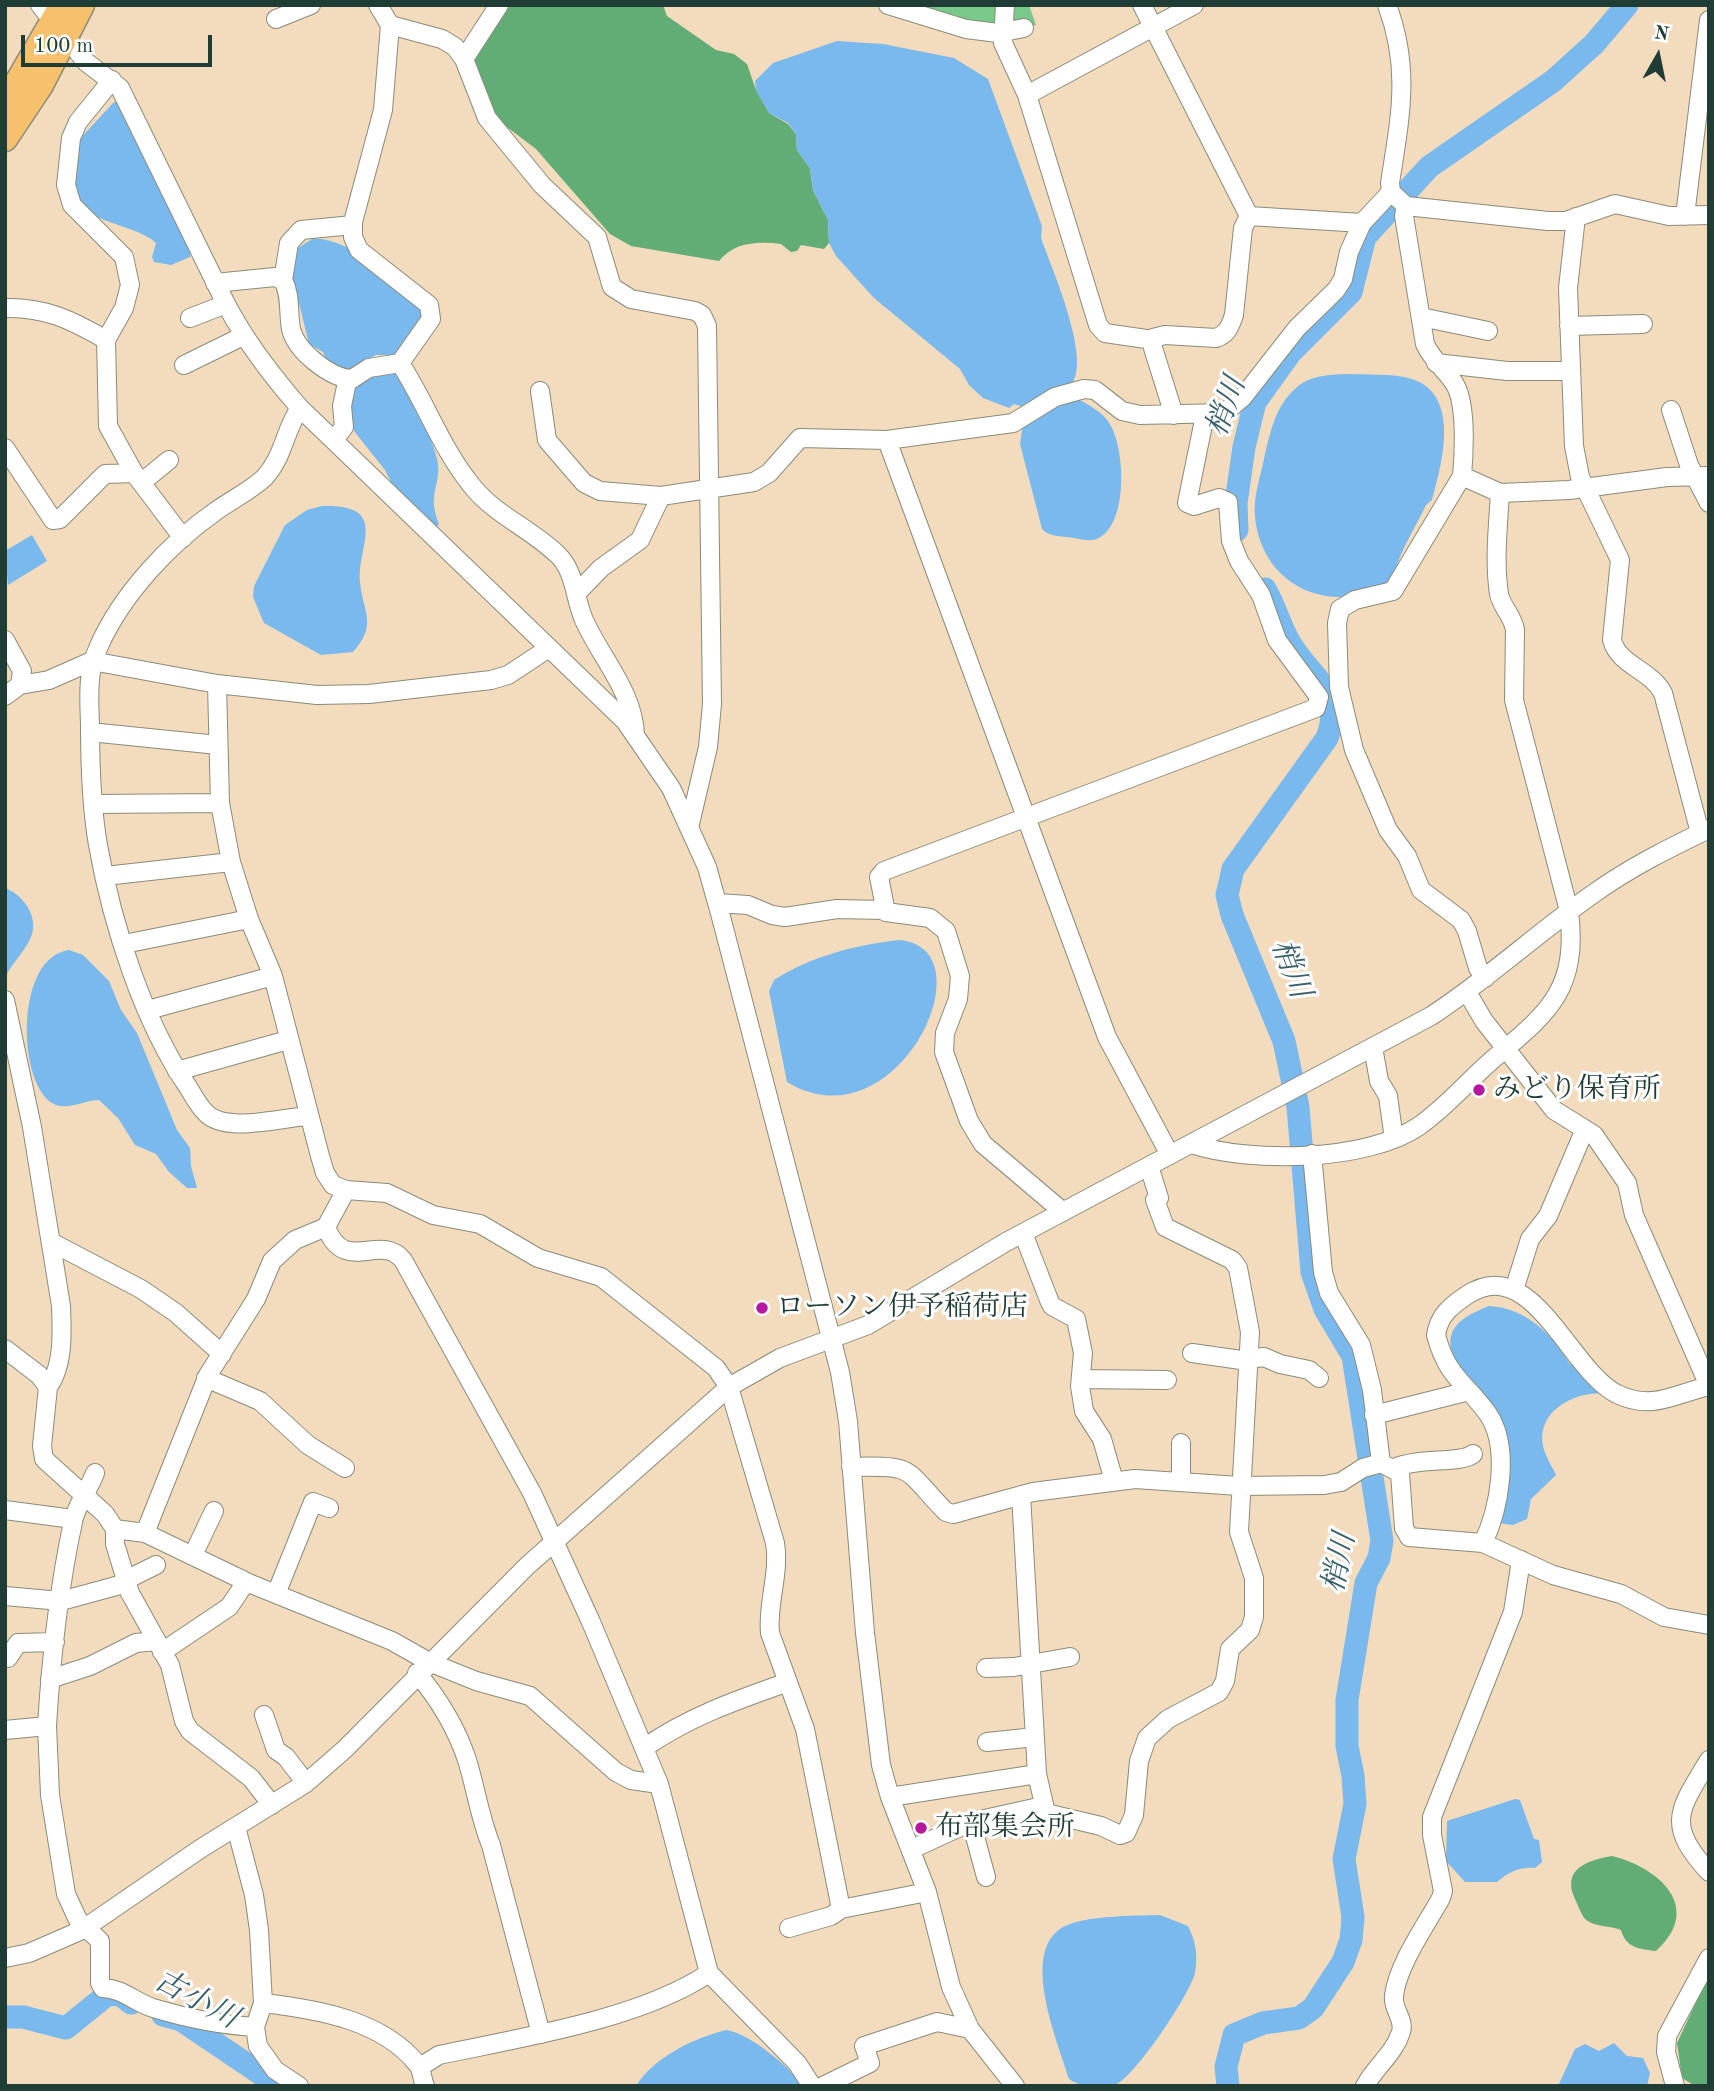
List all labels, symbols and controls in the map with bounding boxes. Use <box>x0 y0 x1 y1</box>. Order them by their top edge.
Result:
scale bar <box>24 21 215 65</box>
north arrow <box>1623 21 1693 91</box>
text: N <box>1653 24 1670 45</box>
text: 100 m <box>34 36 93 57</box>
water label: 梢川 <box>1200 373 1254 441</box>
water label: 梢川 <box>1262 935 1318 1003</box>
place label: みどり保育所 <box>1493 1073 1661 1107</box>
marker: みどり保育所 <box>1471 1082 1487 1098</box>
place label: ローソン伊予稲荷店 <box>776 1291 1028 1325</box>
marker: ローソン伊予稲荷店 <box>754 1300 770 1316</box>
water label: 梢川 <box>1316 1530 1364 1596</box>
place label: 布部集会所 <box>935 1811 1075 1845</box>
marker: 布部集会所 <box>913 1820 929 1836</box>
water label: 古小川 <box>148 1963 244 2037</box>

